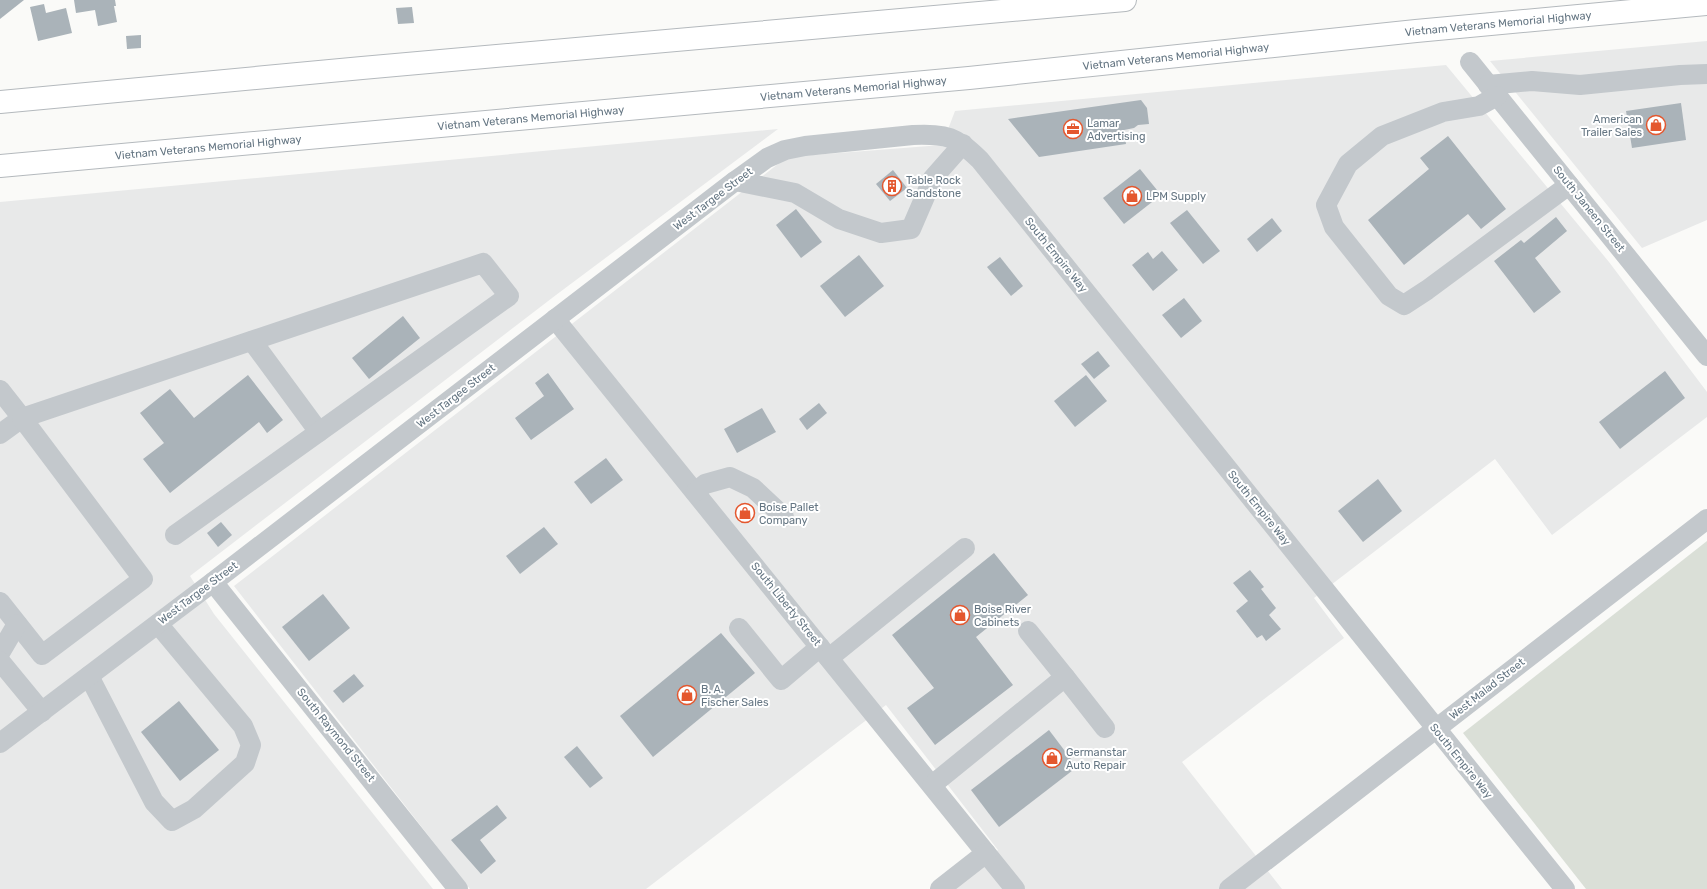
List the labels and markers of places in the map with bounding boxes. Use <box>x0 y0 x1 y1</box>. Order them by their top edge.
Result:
place label: American Trailer Sales <box>1581 113 1642 139</box>
shop icon: American Trailer Sales <box>1645 114 1667 136</box>
place label: Lamar Advertising <box>1087 117 1146 143</box>
office icon: Lamar Advertising <box>1062 118 1084 140</box>
place label: Table Rock Sandstone <box>906 174 961 200</box>
building icon: Table Rock Sandstone <box>881 175 903 197</box>
shop icon: LPM Supply <box>1121 185 1143 207</box>
place label: LPM Supply <box>1146 190 1206 203</box>
place label: Boise Pallet Company <box>759 501 819 527</box>
shop icon: Boise Pallet Company <box>734 502 756 524</box>
place label: Boise River Cabinets <box>974 603 1032 629</box>
shop icon: Boise River Cabinets <box>949 604 971 626</box>
place label: B. A. Fischer Sales <box>701 683 769 709</box>
shop icon: B. A. Fischer Sales <box>676 684 698 706</box>
place label: Germanstar Auto Repair <box>1066 746 1127 772</box>
shop icon: Germanstar Auto Repair <box>1041 747 1063 769</box>

